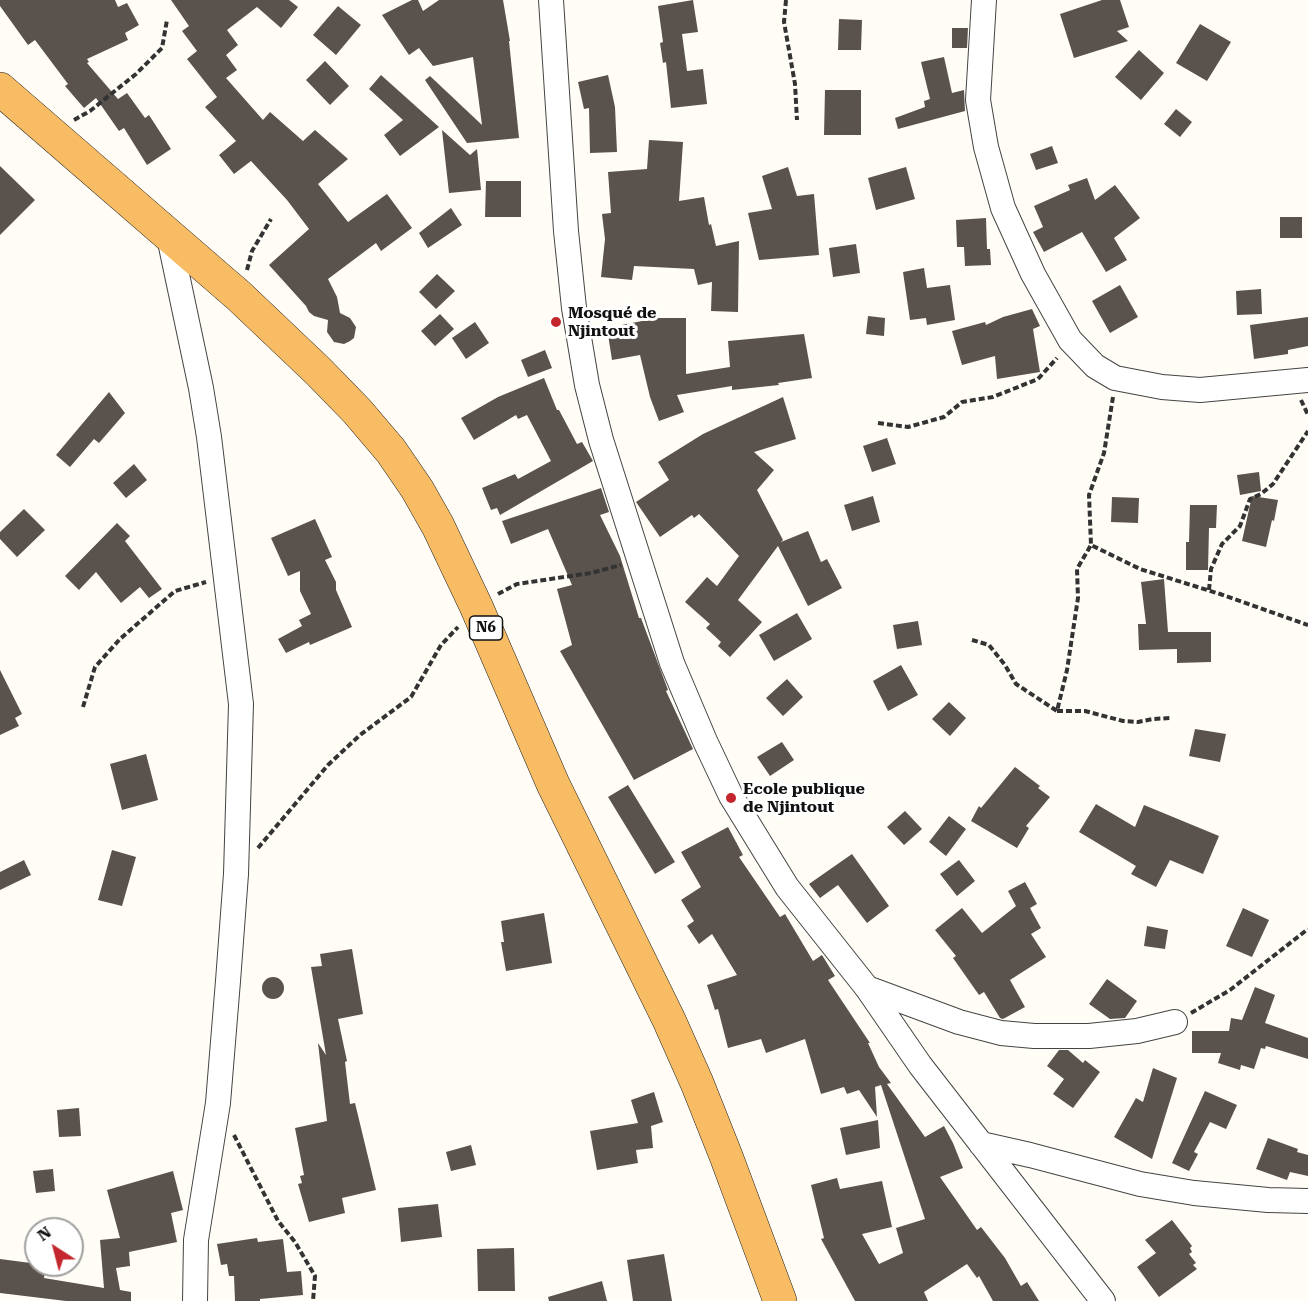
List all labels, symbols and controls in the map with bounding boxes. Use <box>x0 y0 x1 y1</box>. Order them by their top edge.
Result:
place label: Mosqué de Njintout <box>568 303 656 341</box>
marker: Mosqué de Njintout <box>549 315 563 329</box>
road number: N6 <box>470 616 502 640</box>
place label: Ecole publique de Njintout <box>743 779 865 817</box>
marker: Ecole publique de Njintout <box>724 791 738 805</box>
north arrow <box>24 1217 84 1277</box>
text: N <box>34 1222 55 1245</box>

